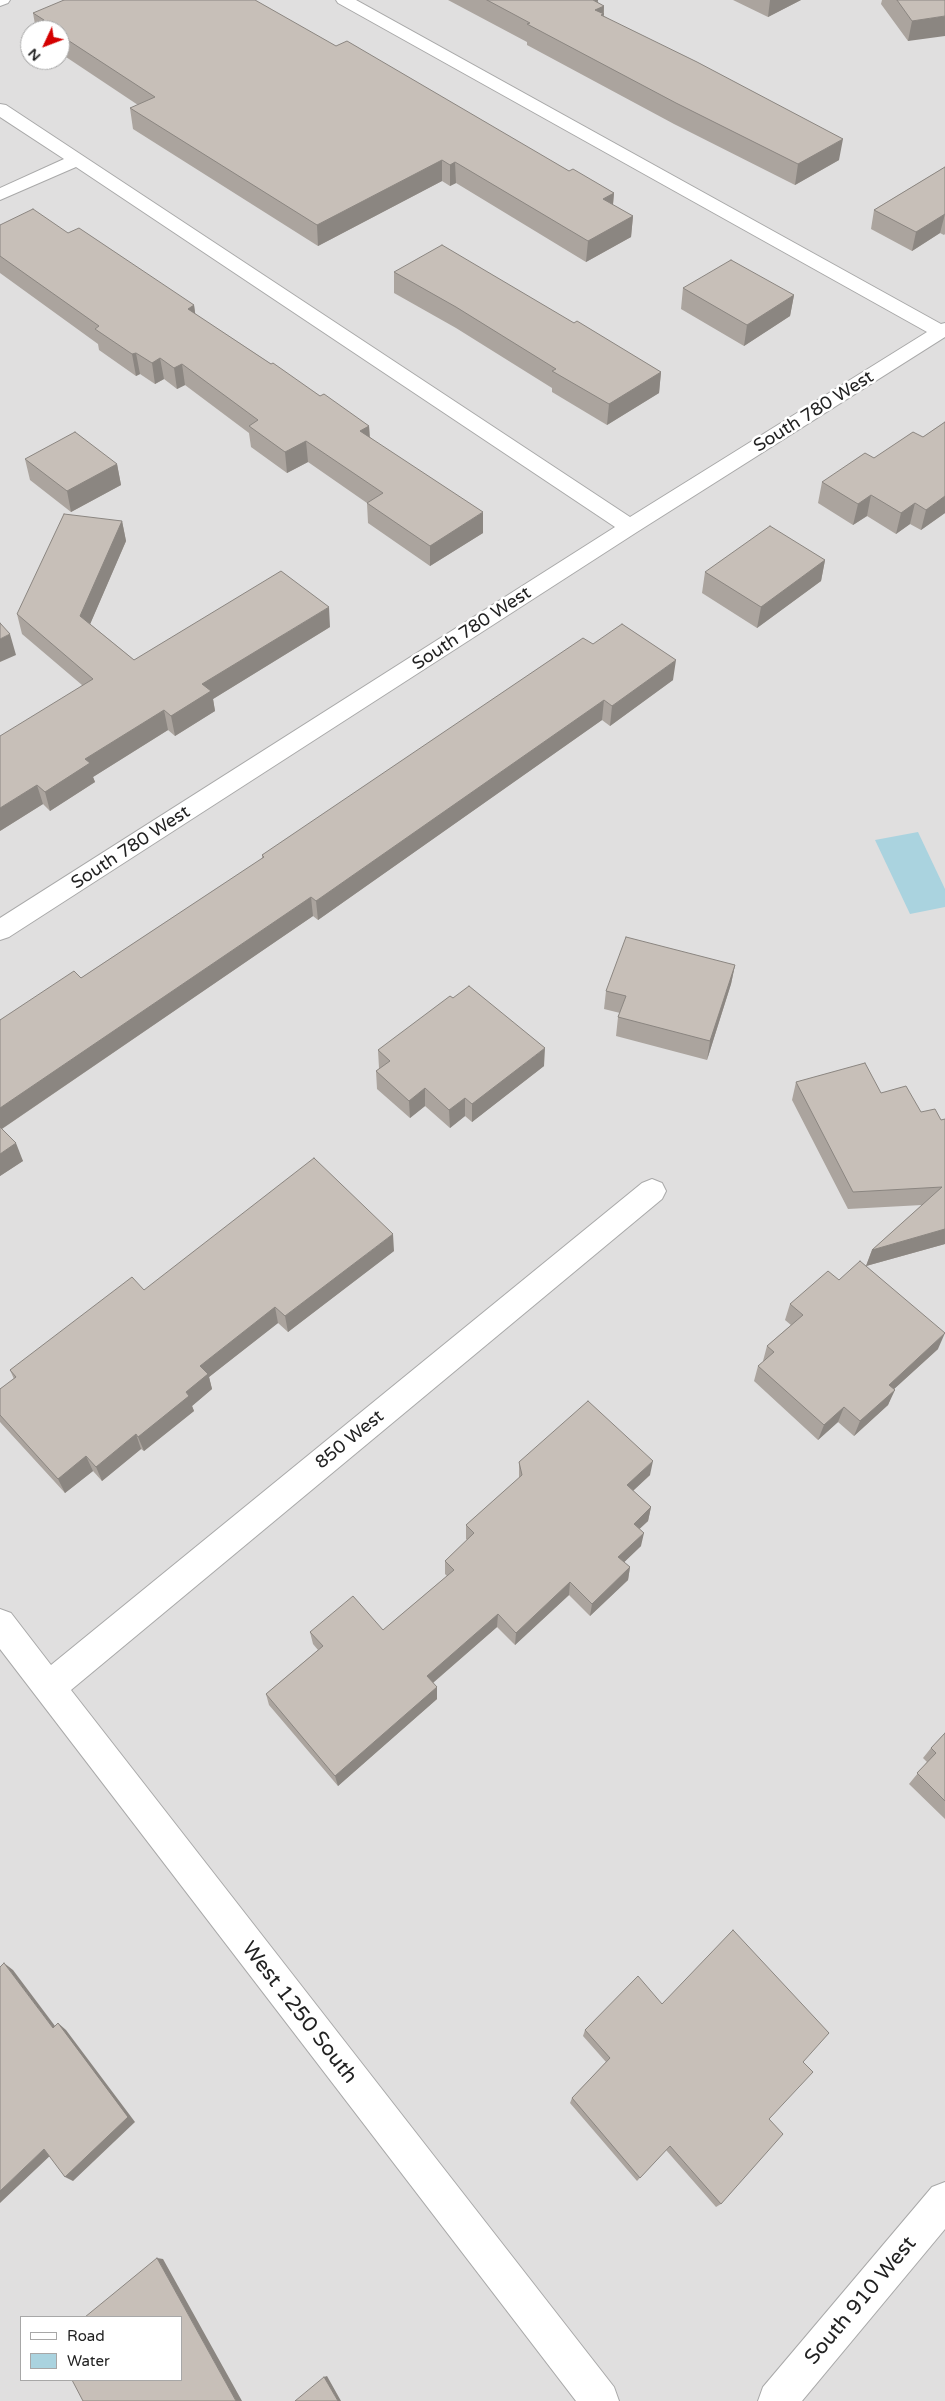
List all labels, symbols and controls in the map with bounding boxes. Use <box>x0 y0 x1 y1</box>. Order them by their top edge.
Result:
north arrow <box>20 20 70 70</box>
text: N <box>24 45 44 65</box>
street label: South 780 West <box>750 367 878 457</box>
street label: South 780 West <box>409 583 535 675</box>
street label: South 780 West <box>68 802 194 894</box>
street label: 850 West <box>311 1406 389 1474</box>
street label: West 1250 South <box>236 1937 362 2089</box>
street label: South 910 West <box>800 2232 922 2370</box>
legend <box>20 2316 182 2381</box>
text: Road <box>67 2327 105 2345</box>
text: Water <box>67 2352 110 2370</box>

